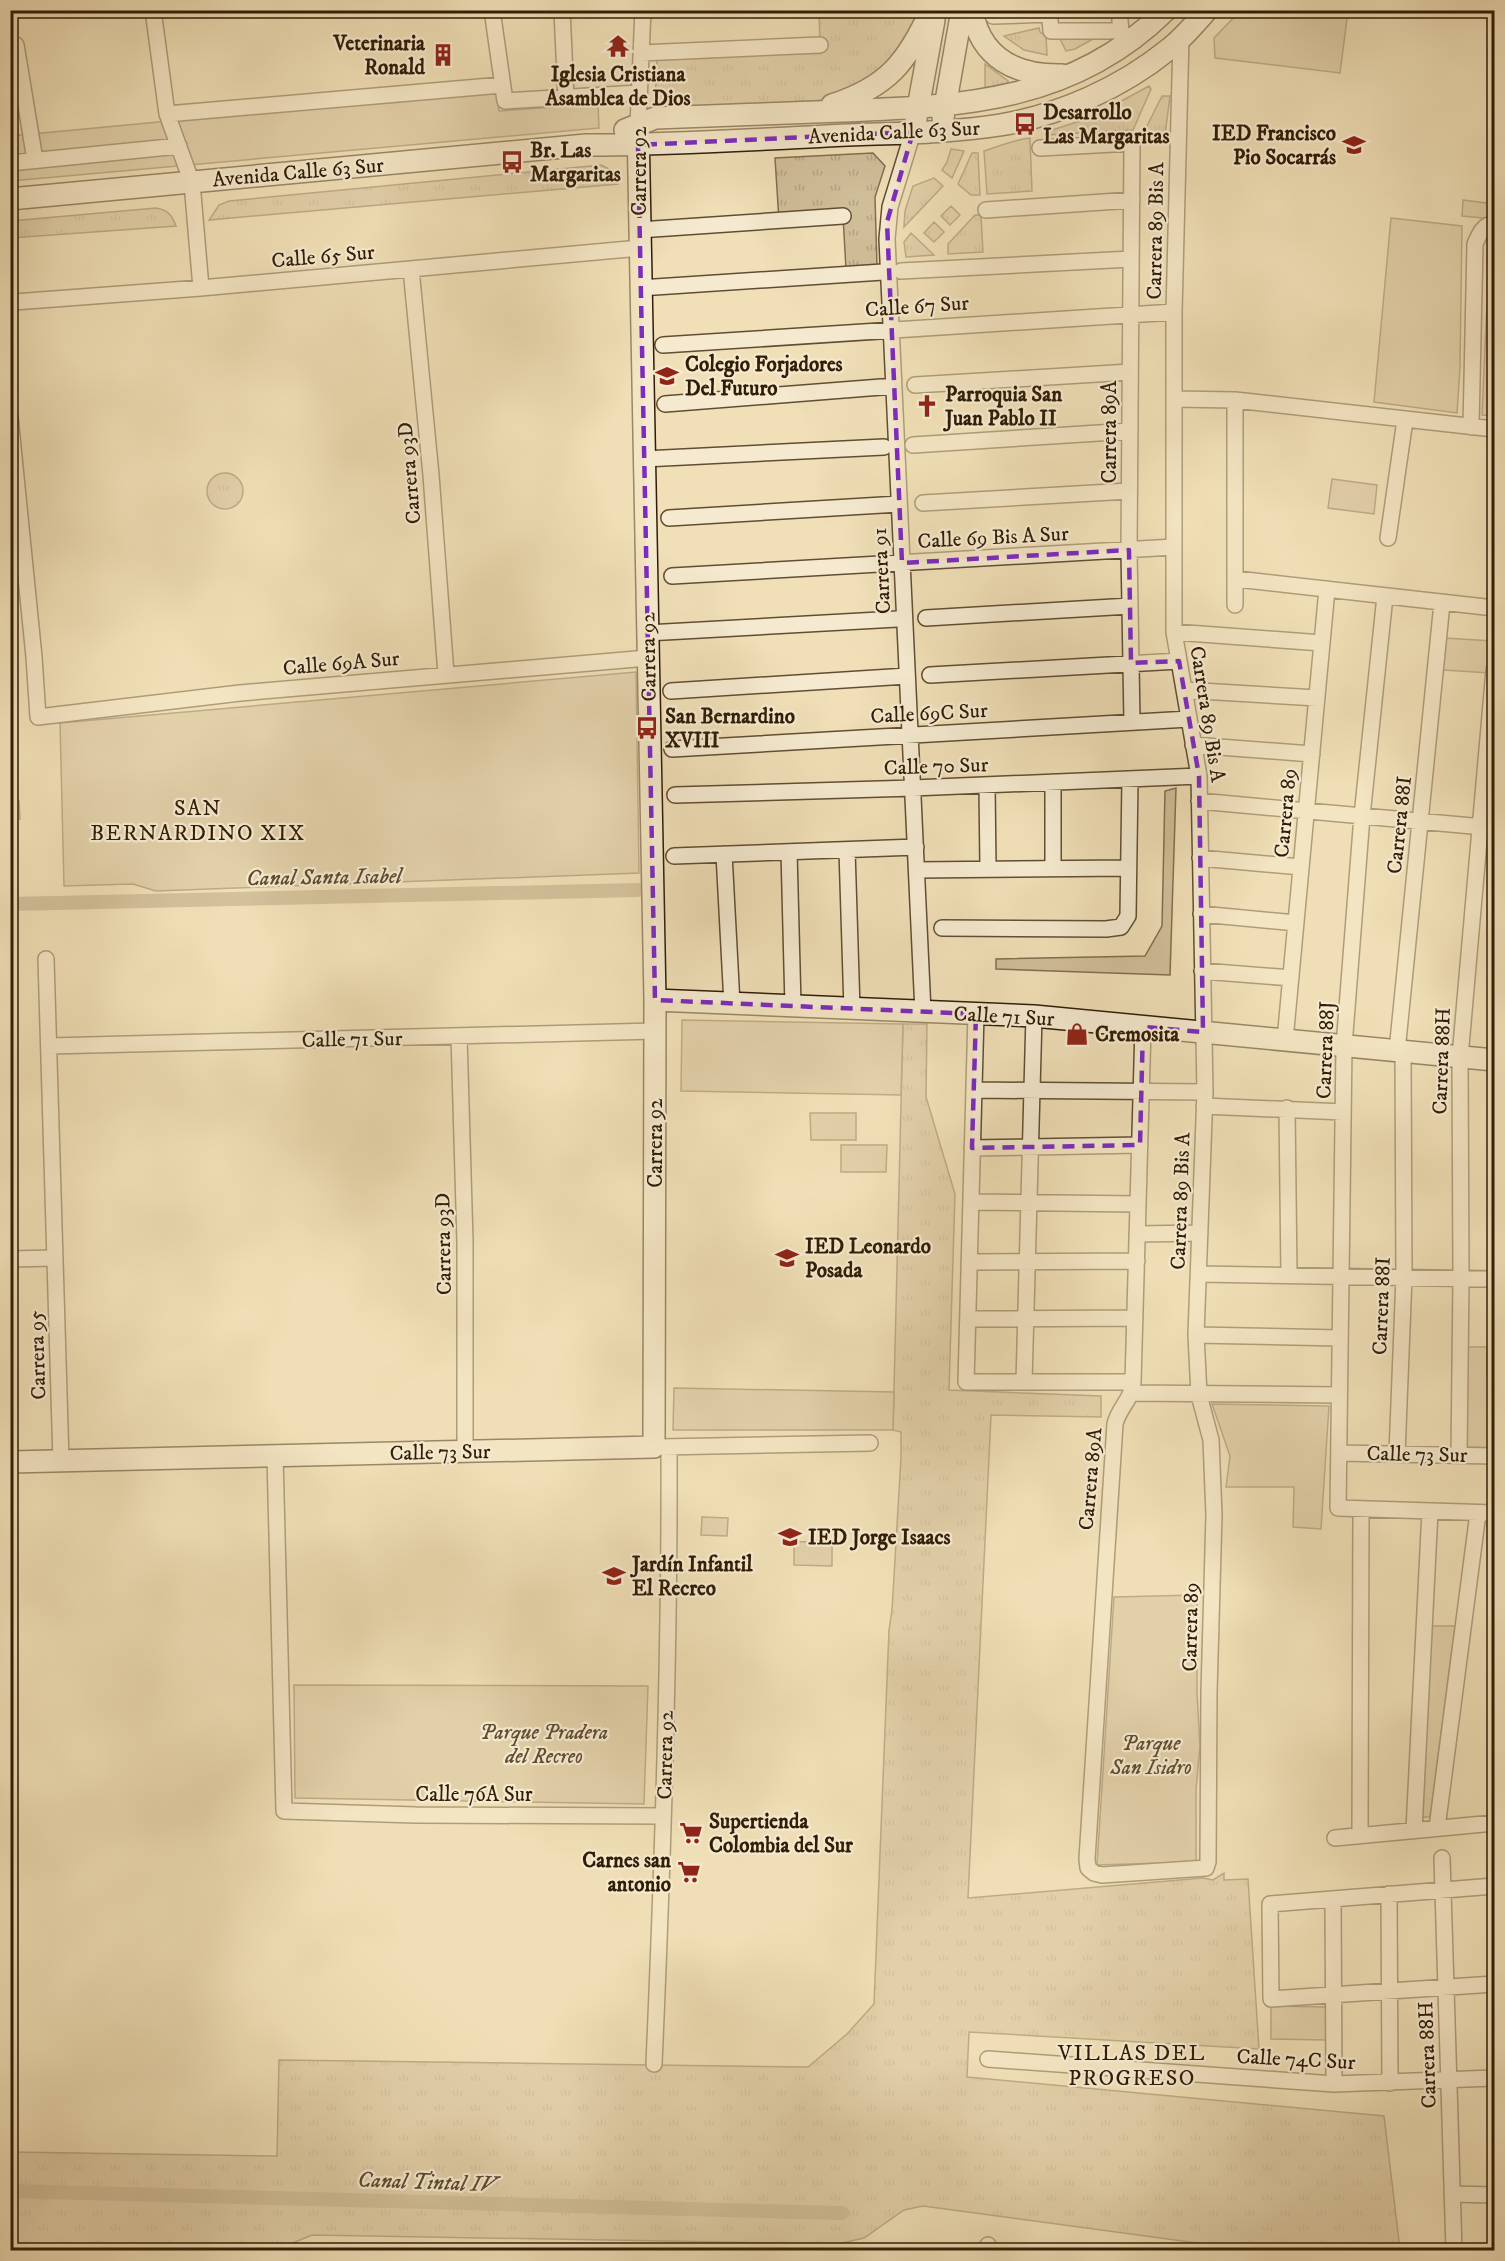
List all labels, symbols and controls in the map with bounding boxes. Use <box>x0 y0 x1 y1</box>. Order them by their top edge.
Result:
place label: Veterinaria Ronald <box>332 31 426 81</box>
temple icon: Iglesia Cristiana Asamblea de Dios <box>605 33 631 59</box>
building icon: Veterinaria Ronald <box>430 42 456 68</box>
place label: Iglesia Cristiana Asamblea de Dios <box>544 62 691 112</box>
place label: Desarrollo Las Margaritas <box>1043 100 1169 150</box>
bus stop icon: Desarrollo Las Margaritas <box>1012 111 1038 137</box>
street label: Avenida Calle 63 Sur <box>807 116 981 150</box>
place label: IED Francisco Pio Socarrás <box>1212 121 1336 171</box>
street label: Carrera 92 <box>627 126 653 216</box>
school or university icon: IED Francisco Pio Socarrás <box>1341 132 1367 158</box>
place label: Br. Las Margaritas <box>530 138 621 188</box>
bus stop icon: Br. Las Margaritas <box>499 149 525 175</box>
street label: Avenida Calle 63 Sur <box>211 153 385 193</box>
street label: Carrera 89 Bis A <box>1142 161 1170 300</box>
street label: Calle 65 Sur <box>270 240 376 274</box>
street label: Calle 67 Sur <box>864 290 970 324</box>
place label: Colegio Forjadores Del Futuro <box>685 352 843 402</box>
school or university icon: Colegio Forjadores Del Futuro <box>654 363 680 389</box>
street label: Carrera 89A <box>1097 380 1123 483</box>
place label: Parroquia San Juan Pablo II <box>943 382 1063 432</box>
church icon: Parroquia San Juan Pablo II <box>914 393 940 419</box>
street label: Carrera 93D <box>393 421 427 525</box>
street label: Calle 69 Bis A Sur <box>917 521 1070 555</box>
street label: Carrera 91 <box>867 527 897 615</box>
street label: Carrera 92 <box>635 611 663 702</box>
street label: Carrera 89 Bis A <box>1183 644 1231 785</box>
street label: Calle 69A Sur <box>282 646 401 682</box>
street label: Calle 69C Sur <box>870 698 989 730</box>
place label: San Bernardino XVIII <box>665 704 795 754</box>
bus stop icon: San Bernardino XVIII <box>634 715 660 741</box>
street label: Calle 70 Sur <box>883 752 989 782</box>
street label: Carrera 89 <box>1269 767 1303 859</box>
street label: Carrera 88I <box>1382 775 1418 875</box>
district label: SAN BERNARDINO XIX <box>90 795 306 847</box>
water label: Canal Santa Isabel <box>246 863 404 892</box>
street label: Calle 71 Sur <box>953 1001 1055 1033</box>
street label: Carrera 88J <box>1311 1001 1341 1099</box>
street label: Carrera 88H <box>1427 1007 1457 1115</box>
shop icon: Cremosita <box>1064 1021 1090 1047</box>
place label: Cremosita <box>1095 1022 1180 1048</box>
street label: Calle 71 Sur <box>301 1026 403 1054</box>
street label: Carrera 92 <box>643 1098 669 1188</box>
street label: Carrera 89 Bis A <box>1166 1131 1196 1270</box>
street label: Carrera 93D <box>430 1193 458 1295</box>
place label: IED Leonardo Posada <box>805 1234 931 1284</box>
school or university icon: IED Leonardo Posada <box>774 1245 800 1271</box>
street label: Carrera 88I <box>1367 1257 1397 1356</box>
street label: Carrera 95 <box>23 1310 53 1400</box>
street label: Carrera 89A <box>1074 1426 1108 1531</box>
street label: Calle 73 Sur <box>389 1439 491 1467</box>
street label: Calle 73 Sur <box>1366 1441 1468 1469</box>
school or university icon: IED Jorge Isaacs <box>777 1524 803 1550</box>
place label: IED Jorge Isaacs <box>808 1525 951 1551</box>
place label: Jardín Infantil El Recreo <box>630 1552 753 1602</box>
school or university icon: Jardín Infantil El Recreo <box>601 1563 627 1589</box>
street label: Carrera 89 <box>1177 1582 1205 1672</box>
street label: Carrera 92 <box>652 1709 680 1800</box>
park label: Parque Pradera del Recreo <box>480 1720 608 1770</box>
park label: Parque San Isidro <box>1109 1731 1192 1781</box>
street label: Calle 76A Sur <box>415 1782 533 1808</box>
place label: Supertienda Colombia del Sur <box>709 1809 854 1859</box>
supermarket icon: Supertienda Colombia del Sur <box>678 1820 704 1846</box>
place label: Carnes san antonio <box>582 1848 672 1898</box>
supermarket icon: Carnes san antonio <box>676 1859 702 1885</box>
street label: Carrera 88H <box>1413 2001 1443 2109</box>
district label: VILLAS DEL PROGRESO <box>1057 2040 1206 2092</box>
street label: Calle 74C Sur <box>1236 2044 1356 2076</box>
water label: Canal Tintal IV <box>357 2167 501 2199</box>

